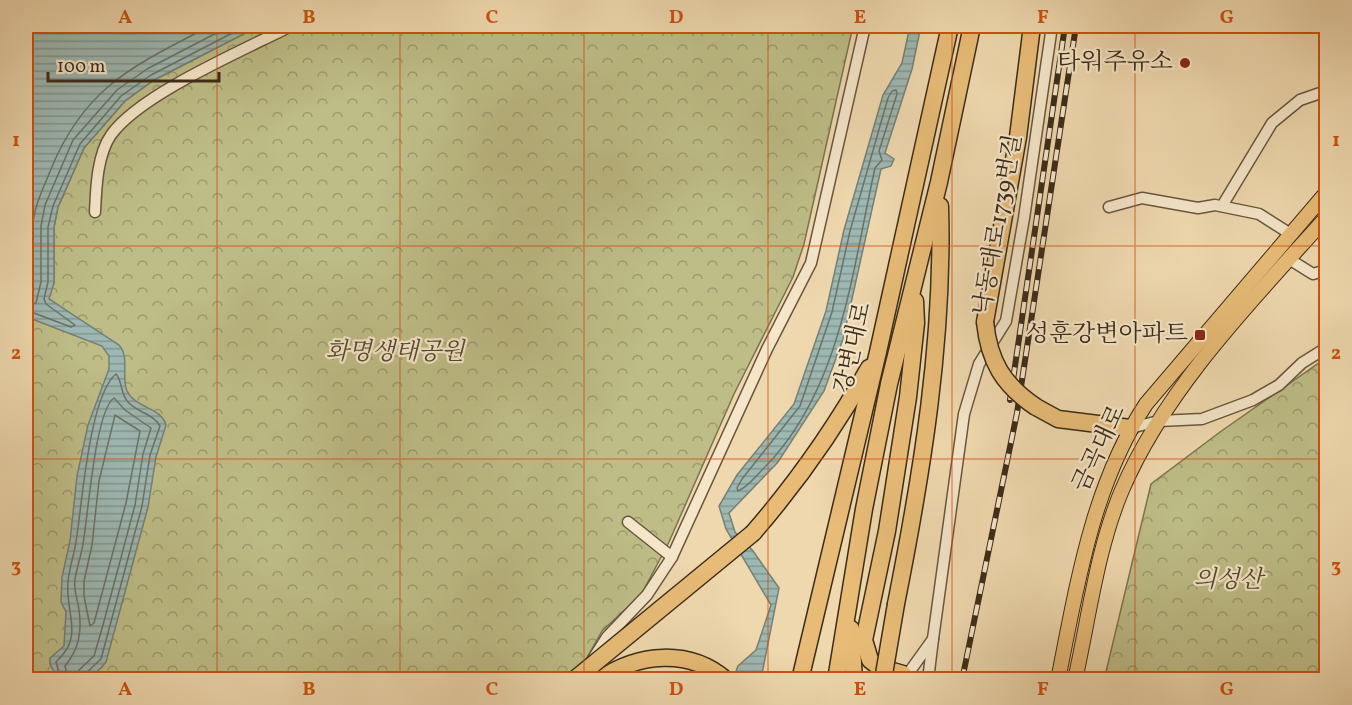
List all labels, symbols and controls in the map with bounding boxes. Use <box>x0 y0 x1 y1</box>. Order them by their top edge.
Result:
text: A <box>118 4 132 32</box>
text: B <box>302 4 316 32</box>
text: C <box>486 4 499 32</box>
text: D <box>669 4 683 32</box>
text: E <box>854 4 866 32</box>
text: F <box>1037 4 1049 32</box>
text: G <box>1220 4 1234 32</box>
scale bar <box>48 45 219 83</box>
place label: 타워주유소 <box>1057 46 1173 80</box>
text: 100 m <box>57 55 106 80</box>
marker: 타워주유소 <box>1178 56 1192 70</box>
text: 1 <box>12 127 20 155</box>
text: 1 <box>1332 127 1340 155</box>
street label: 낙동대로1739번길 <box>966 132 1032 318</box>
street label: 강변대로 <box>827 299 881 397</box>
place label: 성훈강변아파트 <box>1026 318 1188 352</box>
marker: 성훈강변아파트 <box>1193 328 1207 342</box>
park label: 화명생태공원 <box>325 336 466 370</box>
text: 2 <box>11 340 21 368</box>
text: 2 <box>1331 340 1341 368</box>
street label: 금곡대로 <box>1065 400 1135 498</box>
text: 3 <box>11 553 21 581</box>
text: 3 <box>1331 553 1341 581</box>
park label: 의성산 <box>1193 564 1267 598</box>
text: A <box>118 676 132 704</box>
text: B <box>302 676 316 704</box>
text: C <box>486 676 499 704</box>
text: D <box>669 676 683 704</box>
text: E <box>854 676 866 704</box>
text: F <box>1037 676 1049 704</box>
text: G <box>1220 676 1234 704</box>

